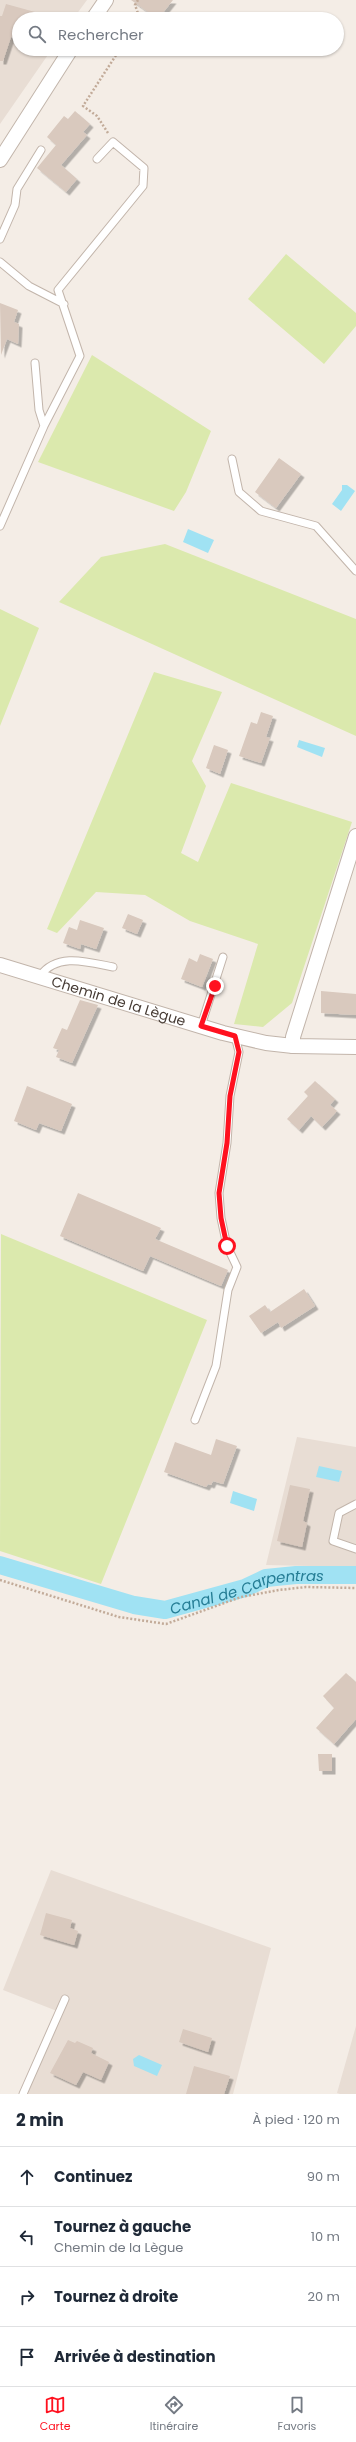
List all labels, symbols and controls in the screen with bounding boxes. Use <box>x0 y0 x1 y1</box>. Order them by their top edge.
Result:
search box <box>12 12 344 56</box>
icon: search <box>26 23 48 45</box>
text: Rechercher <box>58 24 144 45</box>
street label: Chemin de la Lègue <box>49 971 189 1031</box>
route end <box>206 977 224 995</box>
route start <box>218 1237 236 1255</box>
water label: Canal de Carpentras <box>167 1565 324 1619</box>
text: 2 min <box>16 2108 64 2132</box>
text: À pied · 120 m <box>253 2110 340 2129</box>
icon: ahead <box>16 2166 38 2188</box>
text: Continuez <box>54 2166 133 2187</box>
text: 90 m <box>307 2167 340 2186</box>
text: Tournez à gauche <box>54 2216 191 2237</box>
icon: left <box>16 2226 38 2248</box>
text: 10 m <box>311 2227 340 2246</box>
text: Chemin de la Lègue <box>54 2238 183 2257</box>
icon: right <box>16 2286 38 2308</box>
text: Tournez à droite <box>54 2286 178 2307</box>
text: 20 m <box>307 2287 340 2306</box>
icon: arrive <box>16 2346 38 2368</box>
text: Arrivée à destination <box>54 2346 216 2367</box>
tab: Carte <box>40 2394 71 2435</box>
tab: Itinéraire <box>150 2394 198 2435</box>
tab: Favoris <box>278 2394 316 2435</box>

